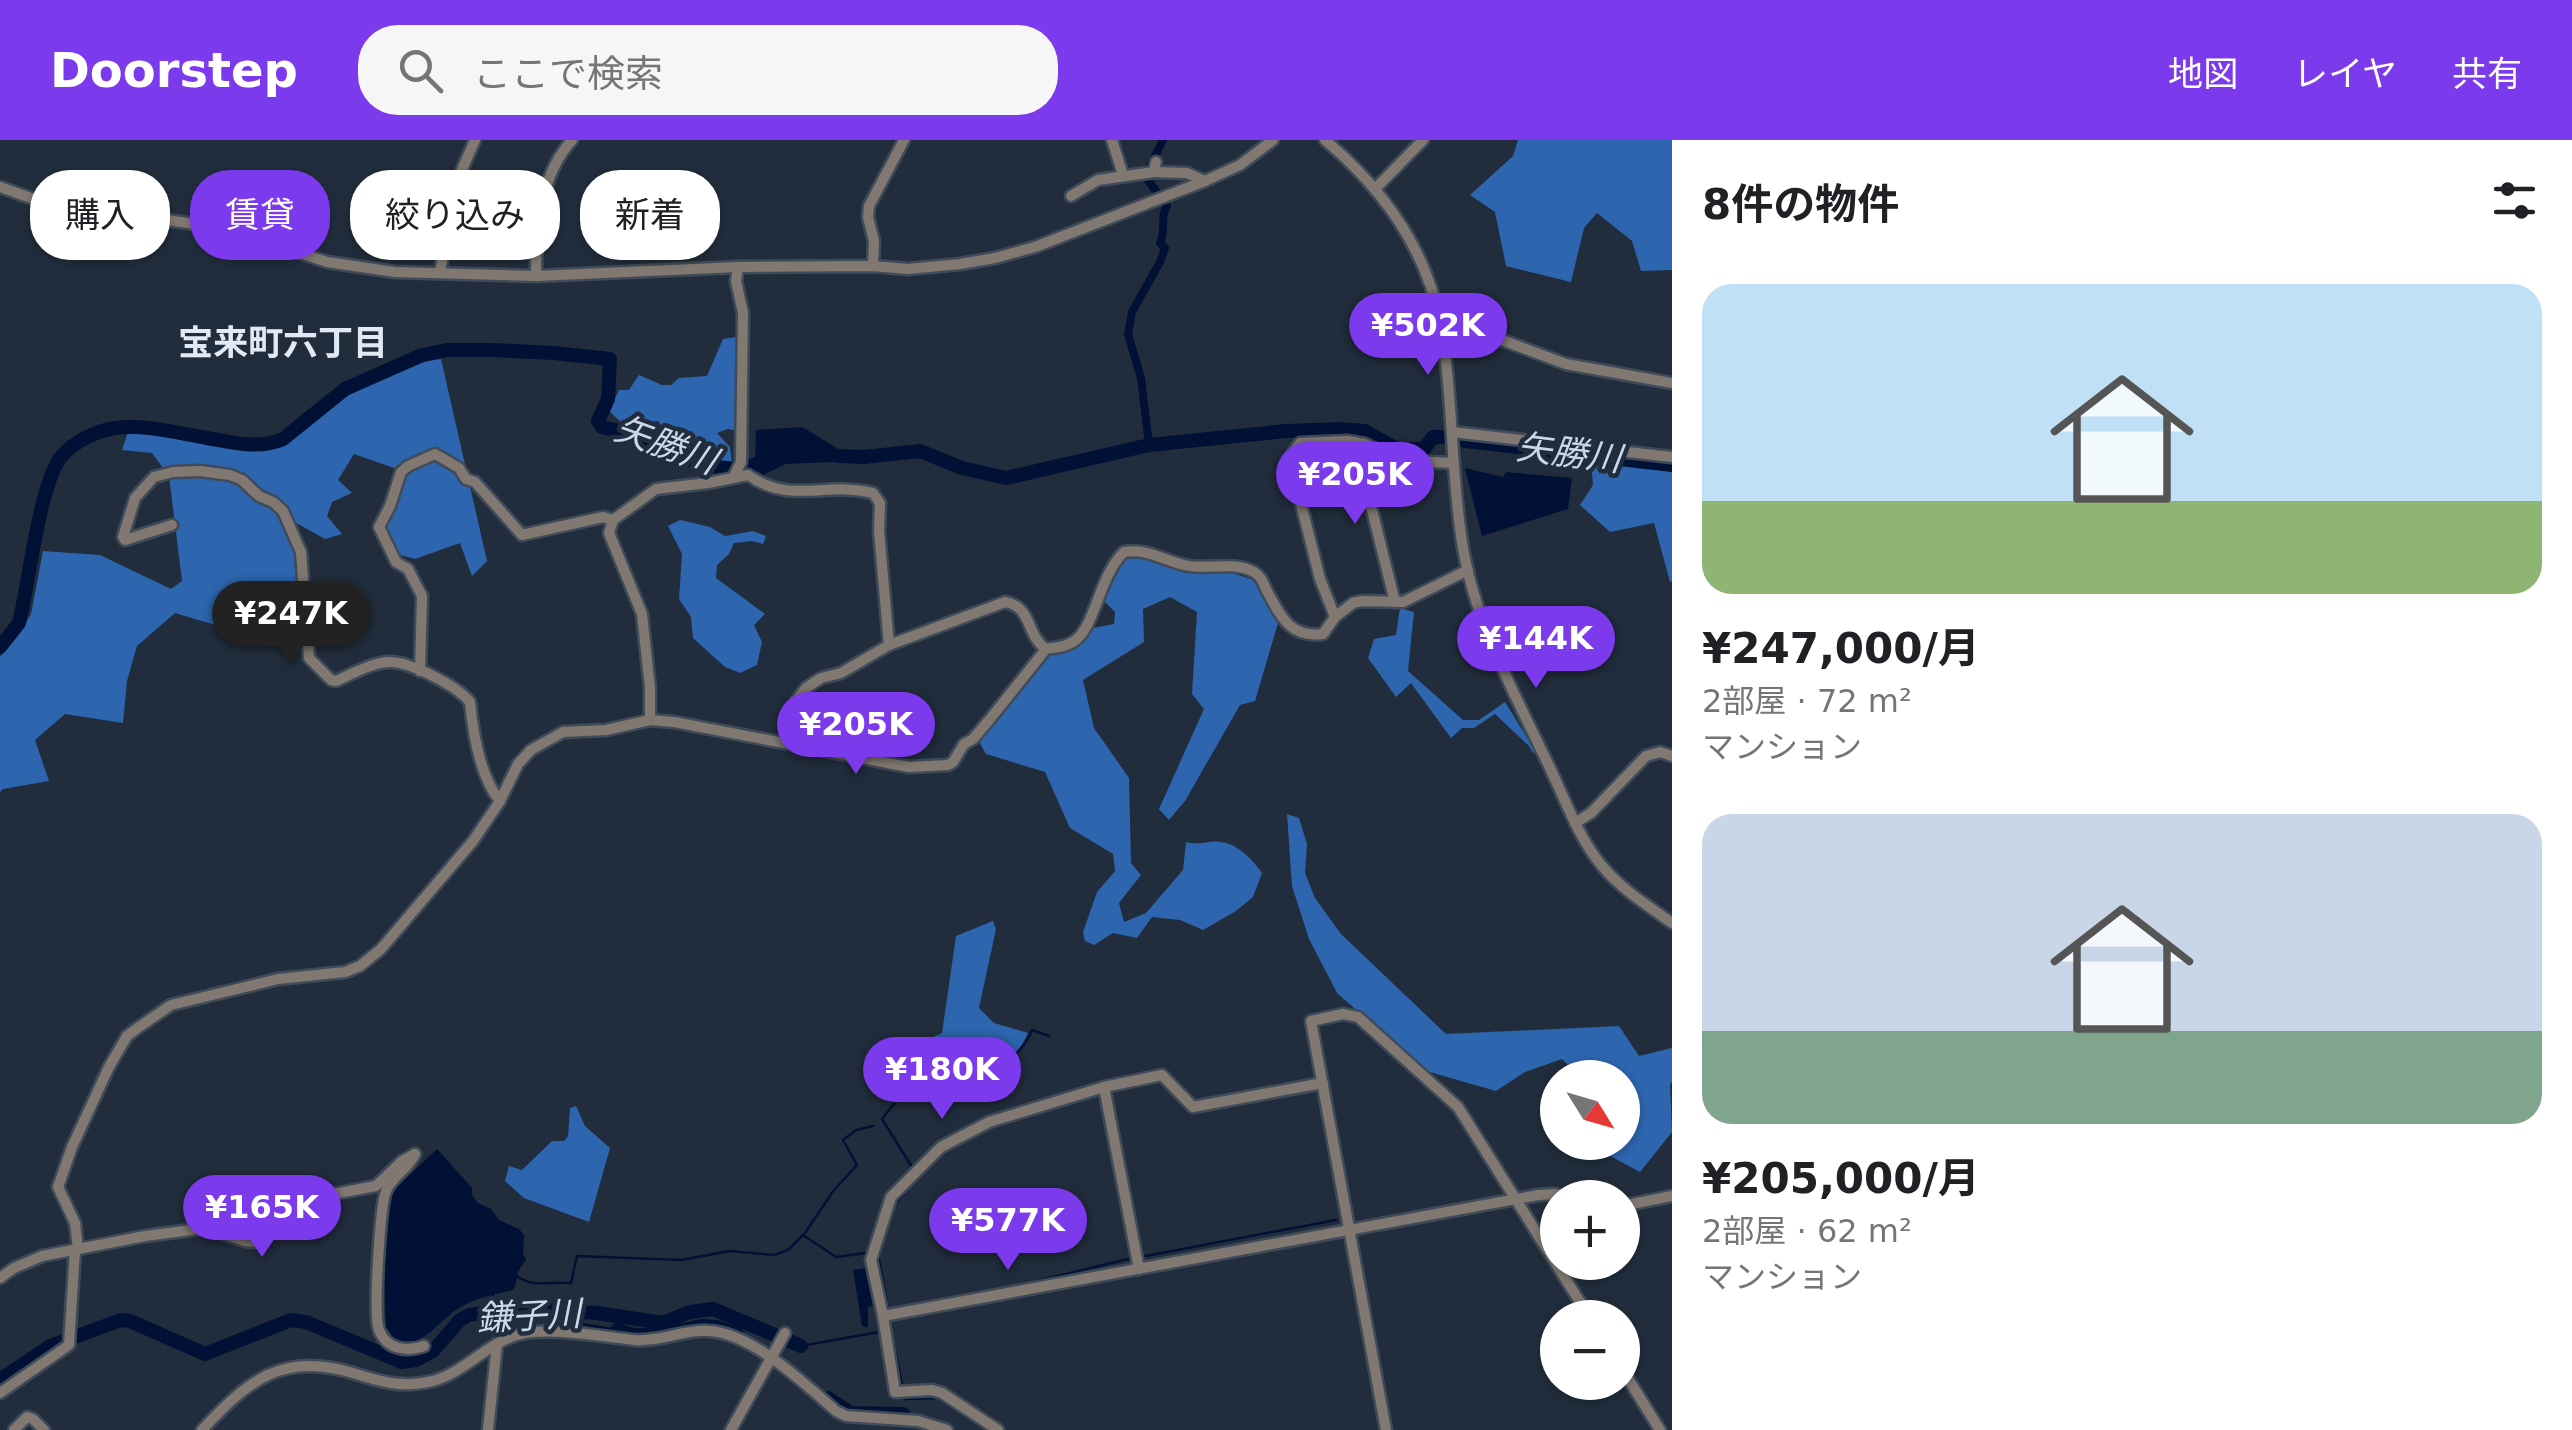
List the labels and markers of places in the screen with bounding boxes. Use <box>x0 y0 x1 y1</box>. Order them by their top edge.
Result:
pin: ¥502K <box>1358 293 1498 378</box>
pin: ¥205K <box>1285 442 1425 527</box>
pin: ¥247K <box>221 581 361 666</box>
pin: ¥144K <box>1466 606 1606 691</box>
pin: ¥205K <box>786 692 926 777</box>
pin: ¥180K <box>872 1037 1012 1122</box>
pin: ¥165K <box>192 1175 332 1260</box>
pin: ¥577K <box>938 1188 1078 1273</box>

